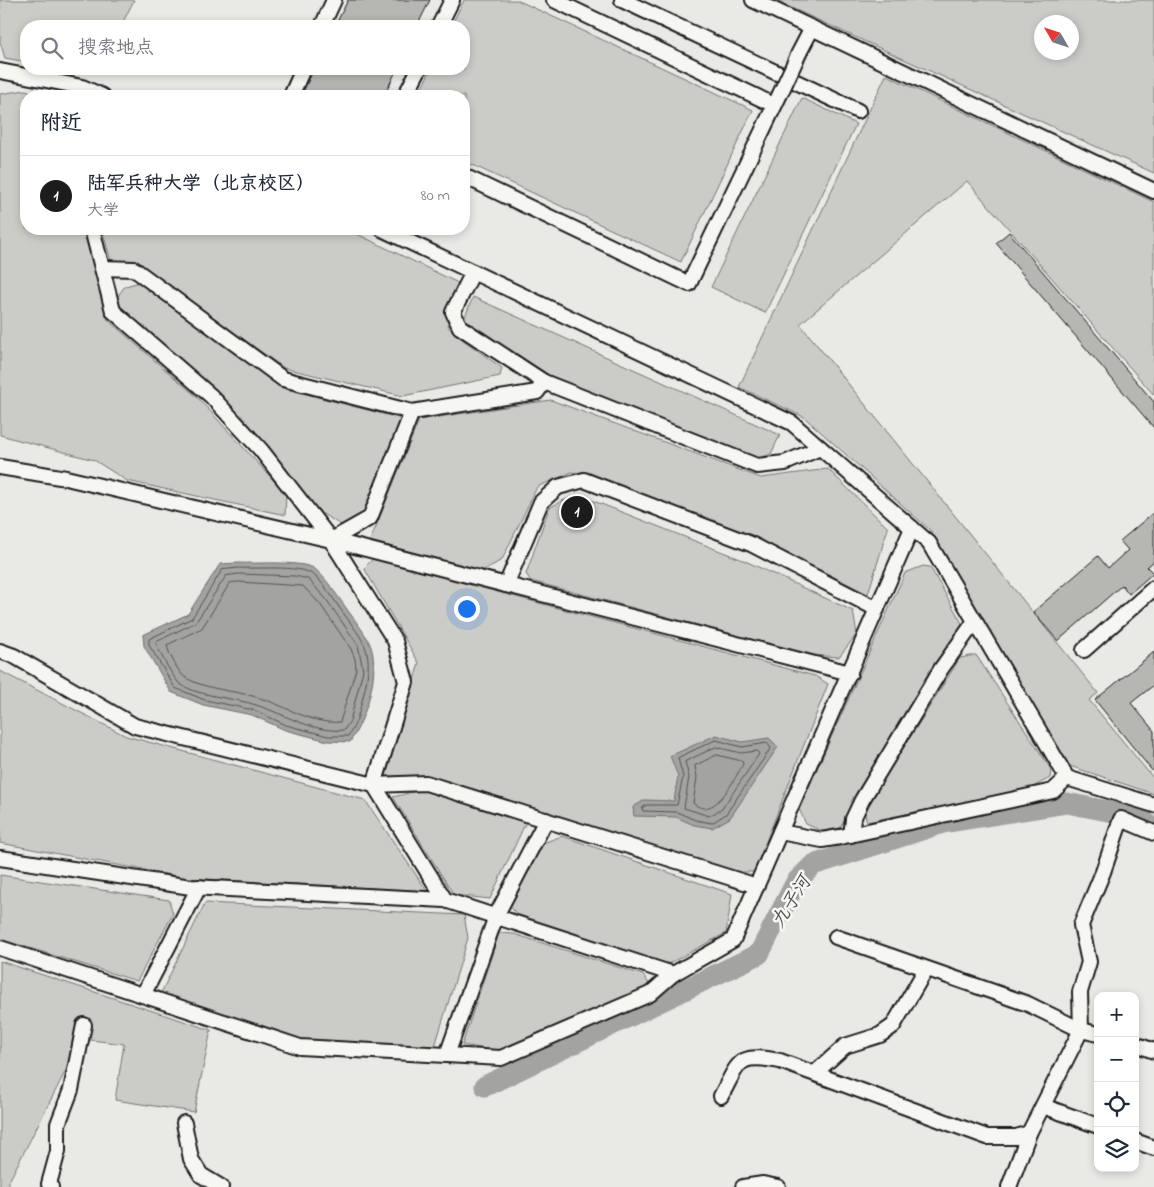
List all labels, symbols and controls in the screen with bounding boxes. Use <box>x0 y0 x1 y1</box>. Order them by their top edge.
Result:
north arrow <box>1034 15 1079 60</box>
search box <box>20 20 470 75</box>
icon: search <box>38 34 66 62</box>
text: 搜索地点 <box>78 35 154 62</box>
text: 附近 <box>40 109 82 139</box>
text: 陆军兵种大学（北京校区） <box>87 171 315 198</box>
text: 1 <box>53 184 59 208</box>
text: 80 m <box>421 184 450 208</box>
text: 大学 <box>87 199 119 223</box>
pin: 1 <box>561 493 593 531</box>
your location <box>454 596 480 622</box>
water label: 九子河 <box>766 868 820 934</box>
map controls <box>1094 992 1139 1172</box>
button: + <box>1094 992 1139 1037</box>
button: − <box>1094 1037 1139 1082</box>
button: locate <box>1094 1082 1139 1127</box>
button: layers <box>1094 1127 1139 1172</box>

